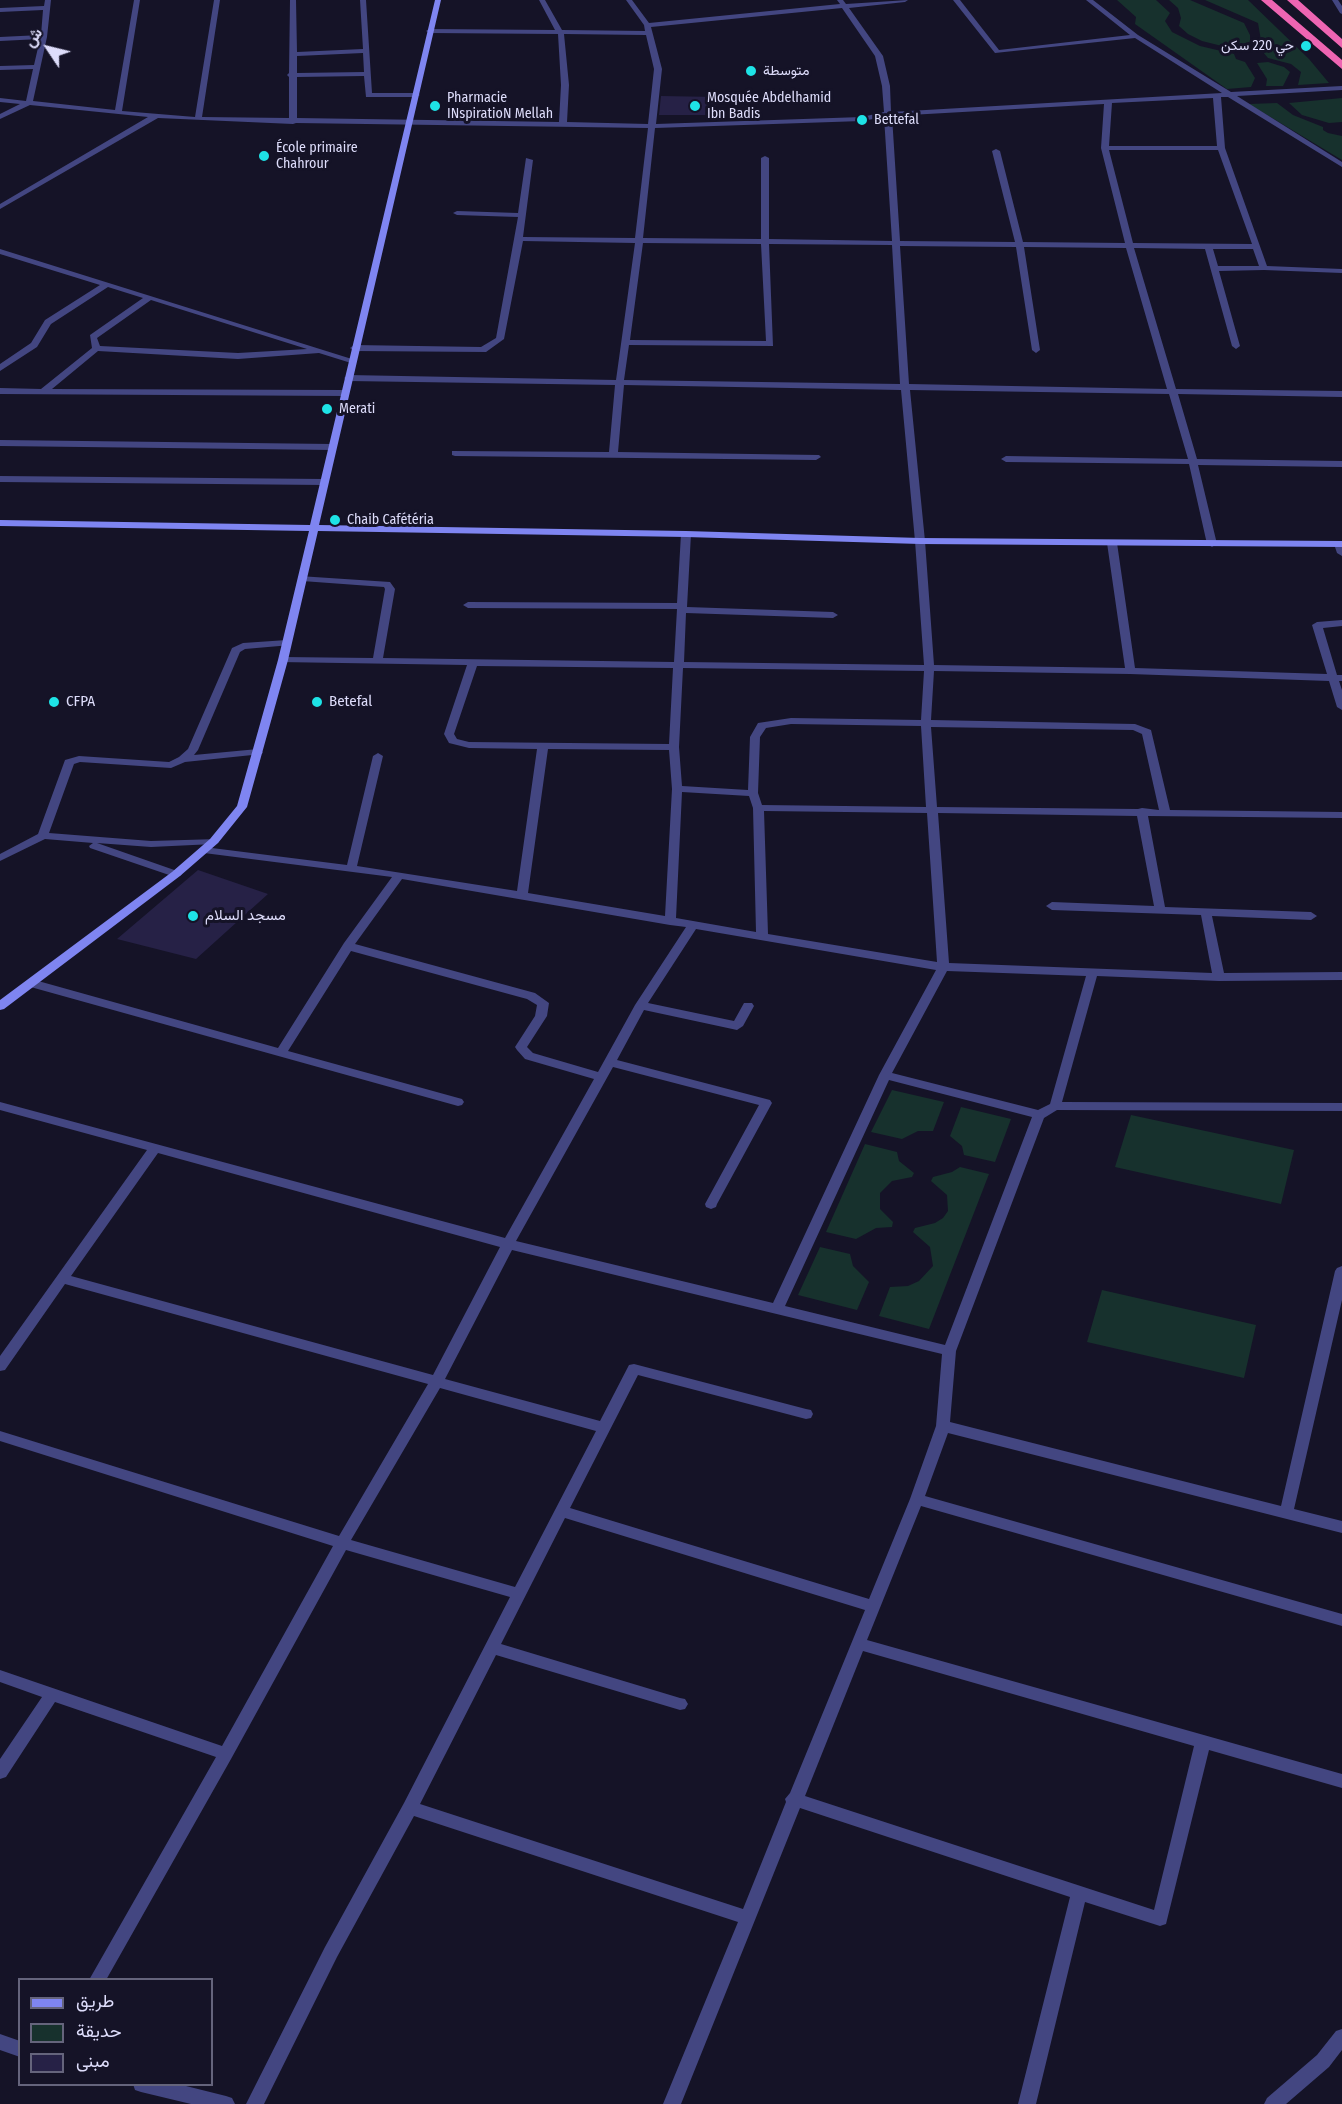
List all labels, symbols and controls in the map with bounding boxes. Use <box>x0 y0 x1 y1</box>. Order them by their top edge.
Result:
north arrow <box>18 18 78 78</box>
text: ش <box>20 24 46 51</box>
place label: حي 220 سكن <box>1221 38 1294 54</box>
marker: حي 220 سكن <box>1299 39 1313 53</box>
place label: متوسطة <box>763 63 809 79</box>
marker: متوسطة <box>744 64 758 78</box>
place label: Pharmacie INspiratioN Mellah <box>447 90 553 122</box>
place label: Mosquée Abdelhamid Ibn Badis <box>707 90 831 122</box>
marker: Pharmacie INspiratioN Mellah <box>428 99 442 113</box>
marker: Mosquée Abdelhamid Ibn Badis <box>688 99 702 113</box>
place label: Bettefal <box>874 112 919 128</box>
marker: Bettefal <box>855 113 869 127</box>
place label: École primaire Chahrour <box>276 140 358 172</box>
marker: École primaire Chahrour <box>257 149 271 163</box>
place label: Merati <box>339 401 375 417</box>
marker: Merati <box>320 402 334 416</box>
place label: Chaib Cafétéria <box>347 512 434 528</box>
marker: Chaib Cafétéria <box>328 513 342 527</box>
place label: CFPA <box>66 693 95 711</box>
place label: Betefal <box>329 693 372 711</box>
marker: CFPA <box>47 695 61 709</box>
marker: Betefal <box>310 695 324 709</box>
place label: مسجد السلام <box>205 907 286 925</box>
marker: مسجد السلام <box>186 909 200 923</box>
legend <box>18 1978 213 2086</box>
text: طريق <box>76 1990 114 2012</box>
text: حديقة <box>76 2020 122 2042</box>
text: مبنى <box>76 2050 110 2072</box>

